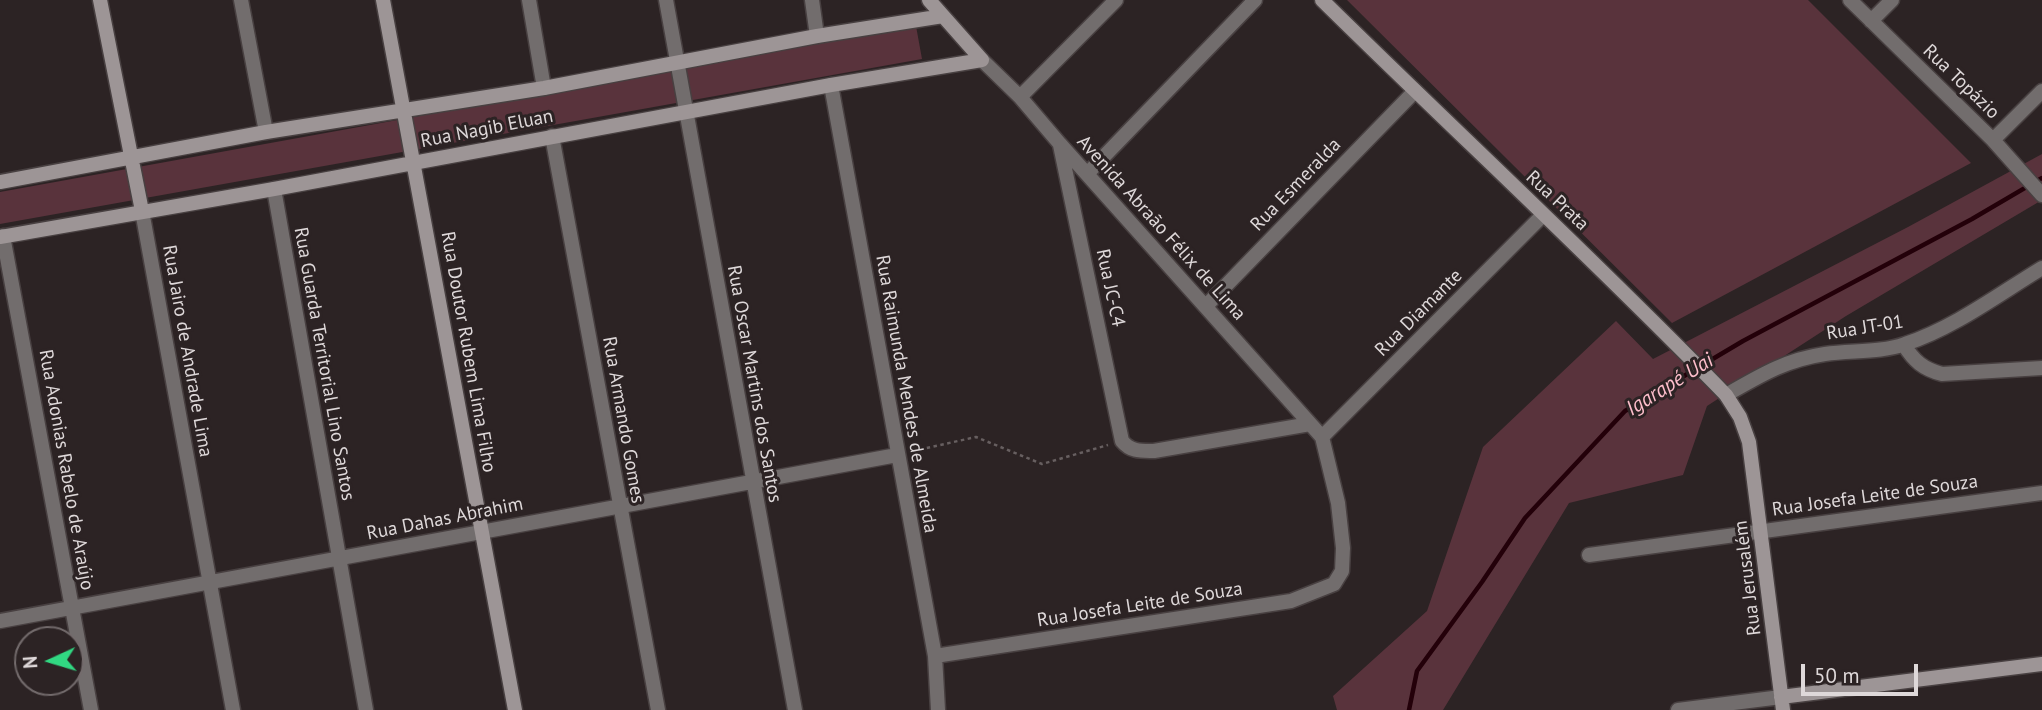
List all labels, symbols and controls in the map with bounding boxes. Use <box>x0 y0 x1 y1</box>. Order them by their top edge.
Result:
street label: Rua Topázio <box>1918 40 2004 124</box>
street label: Rua Nagib Eluan <box>419 105 555 153</box>
street label: Avenida Abraão Félix de Lima <box>1072 131 1250 325</box>
street label: Rua Esmeralda <box>1246 134 1346 236</box>
street label: Rua Prata <box>1521 166 1593 236</box>
street label: Rua Guarda Territorial Lino Santos <box>289 226 359 502</box>
street label: Rua Doutor Rubem Lima Filho <box>436 230 500 474</box>
street label: Rua Jairo de Andrade Lima <box>157 243 217 459</box>
street label: Rua JC-C4 <box>1091 247 1129 329</box>
street label: Rua Raimunda Mendes de Almeida <box>870 253 942 535</box>
street label: Rua Oscar Martins dos Santos <box>722 264 786 504</box>
street label: Rua Diamante <box>1371 265 1467 361</box>
street label: Rua JT-01 <box>1825 311 1905 345</box>
street label: Rua Armando Gomes <box>597 335 649 505</box>
street label: Rua Adonias Rabelo de Araújo <box>34 348 98 592</box>
water label: Igarapé Uai <box>1622 348 1718 422</box>
street label: Rua Josefa Leite de Souza <box>1771 470 1979 522</box>
street label: Rua Dahas Abrahim <box>365 493 525 545</box>
street label: Rua Jerusalém <box>1730 519 1766 637</box>
street label: Rua Josefa Leite de Souza <box>1036 578 1244 632</box>
north arrow <box>14 626 84 696</box>
scale bar <box>1804 650 1921 694</box>
text: N <box>18 655 42 669</box>
text: 50 m <box>1814 662 1860 689</box>

